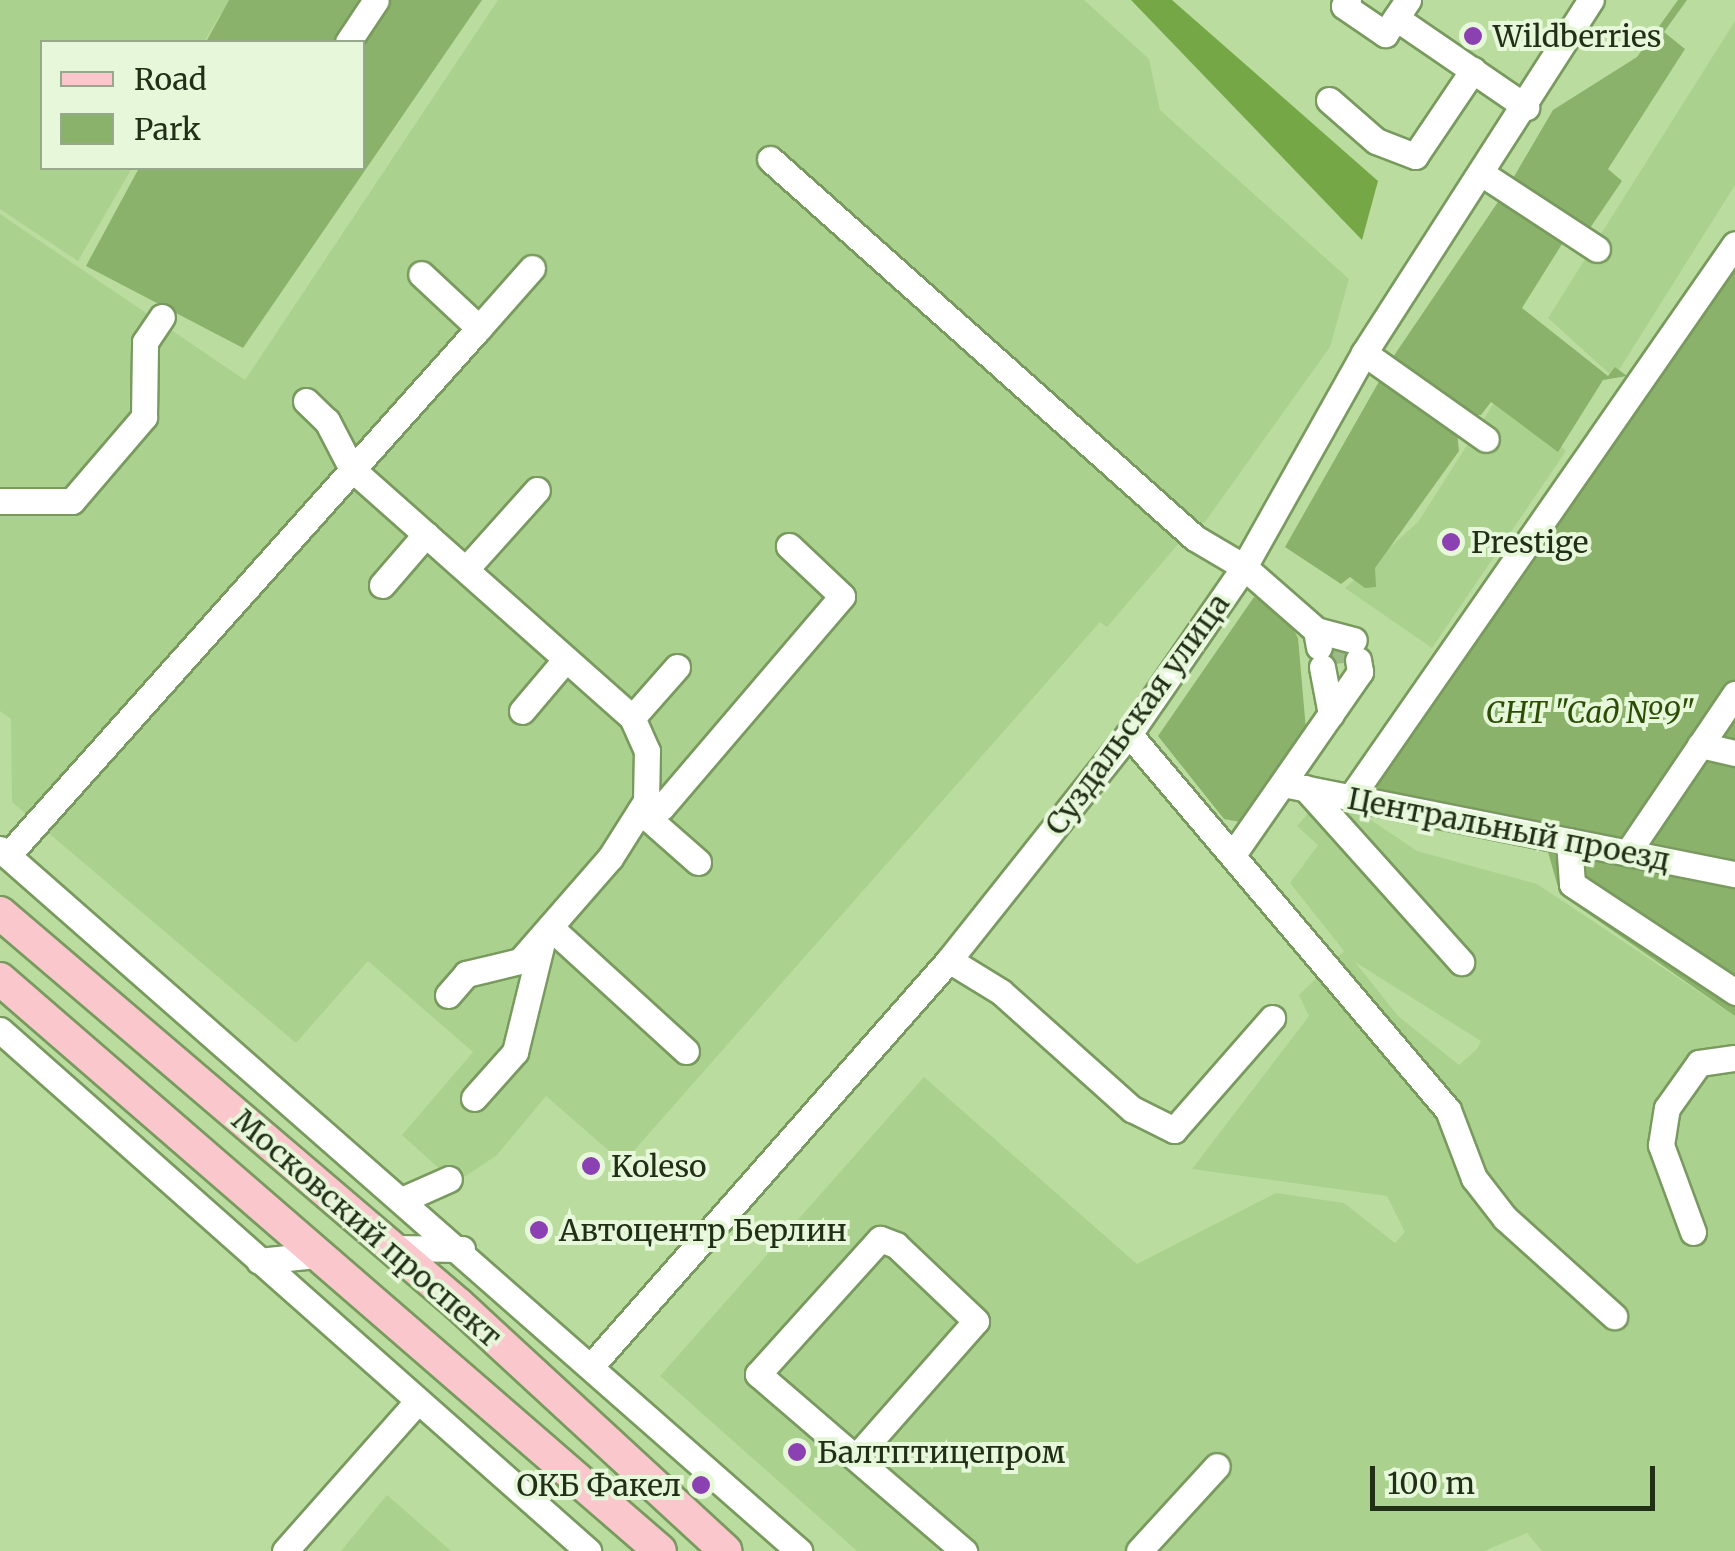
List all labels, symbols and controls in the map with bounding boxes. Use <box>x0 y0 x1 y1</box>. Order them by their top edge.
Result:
place label: Wildberries <box>1493 18 1662 54</box>
marker: Wildberries <box>1462 25 1484 47</box>
legend <box>40 40 365 170</box>
text: Road <box>134 60 207 98</box>
text: Park <box>134 110 201 148</box>
place label: Prestige <box>1471 524 1588 560</box>
marker: Prestige <box>1440 531 1462 553</box>
street label: Суздальская улица <box>1037 586 1237 842</box>
park label: СНТ "Сад №9" <box>1485 694 1695 730</box>
street label: Центральный проезд <box>1345 780 1673 878</box>
street label: Московский проспект <box>225 1102 509 1354</box>
place label: Koleso <box>611 1148 707 1184</box>
marker: Koleso <box>580 1155 602 1177</box>
place label: Автоцентр Берлин <box>559 1212 847 1248</box>
marker: Автоцентр Берлин <box>528 1219 550 1241</box>
place label: Балтптицепром <box>817 1434 1065 1470</box>
marker: Балтптицепром <box>786 1441 808 1463</box>
scale bar <box>1375 1446 1660 1508</box>
text: 100 m <box>1387 1464 1475 1502</box>
place label: ОКБ Факел <box>516 1467 681 1503</box>
marker: ОКБ Факел <box>690 1474 712 1496</box>

